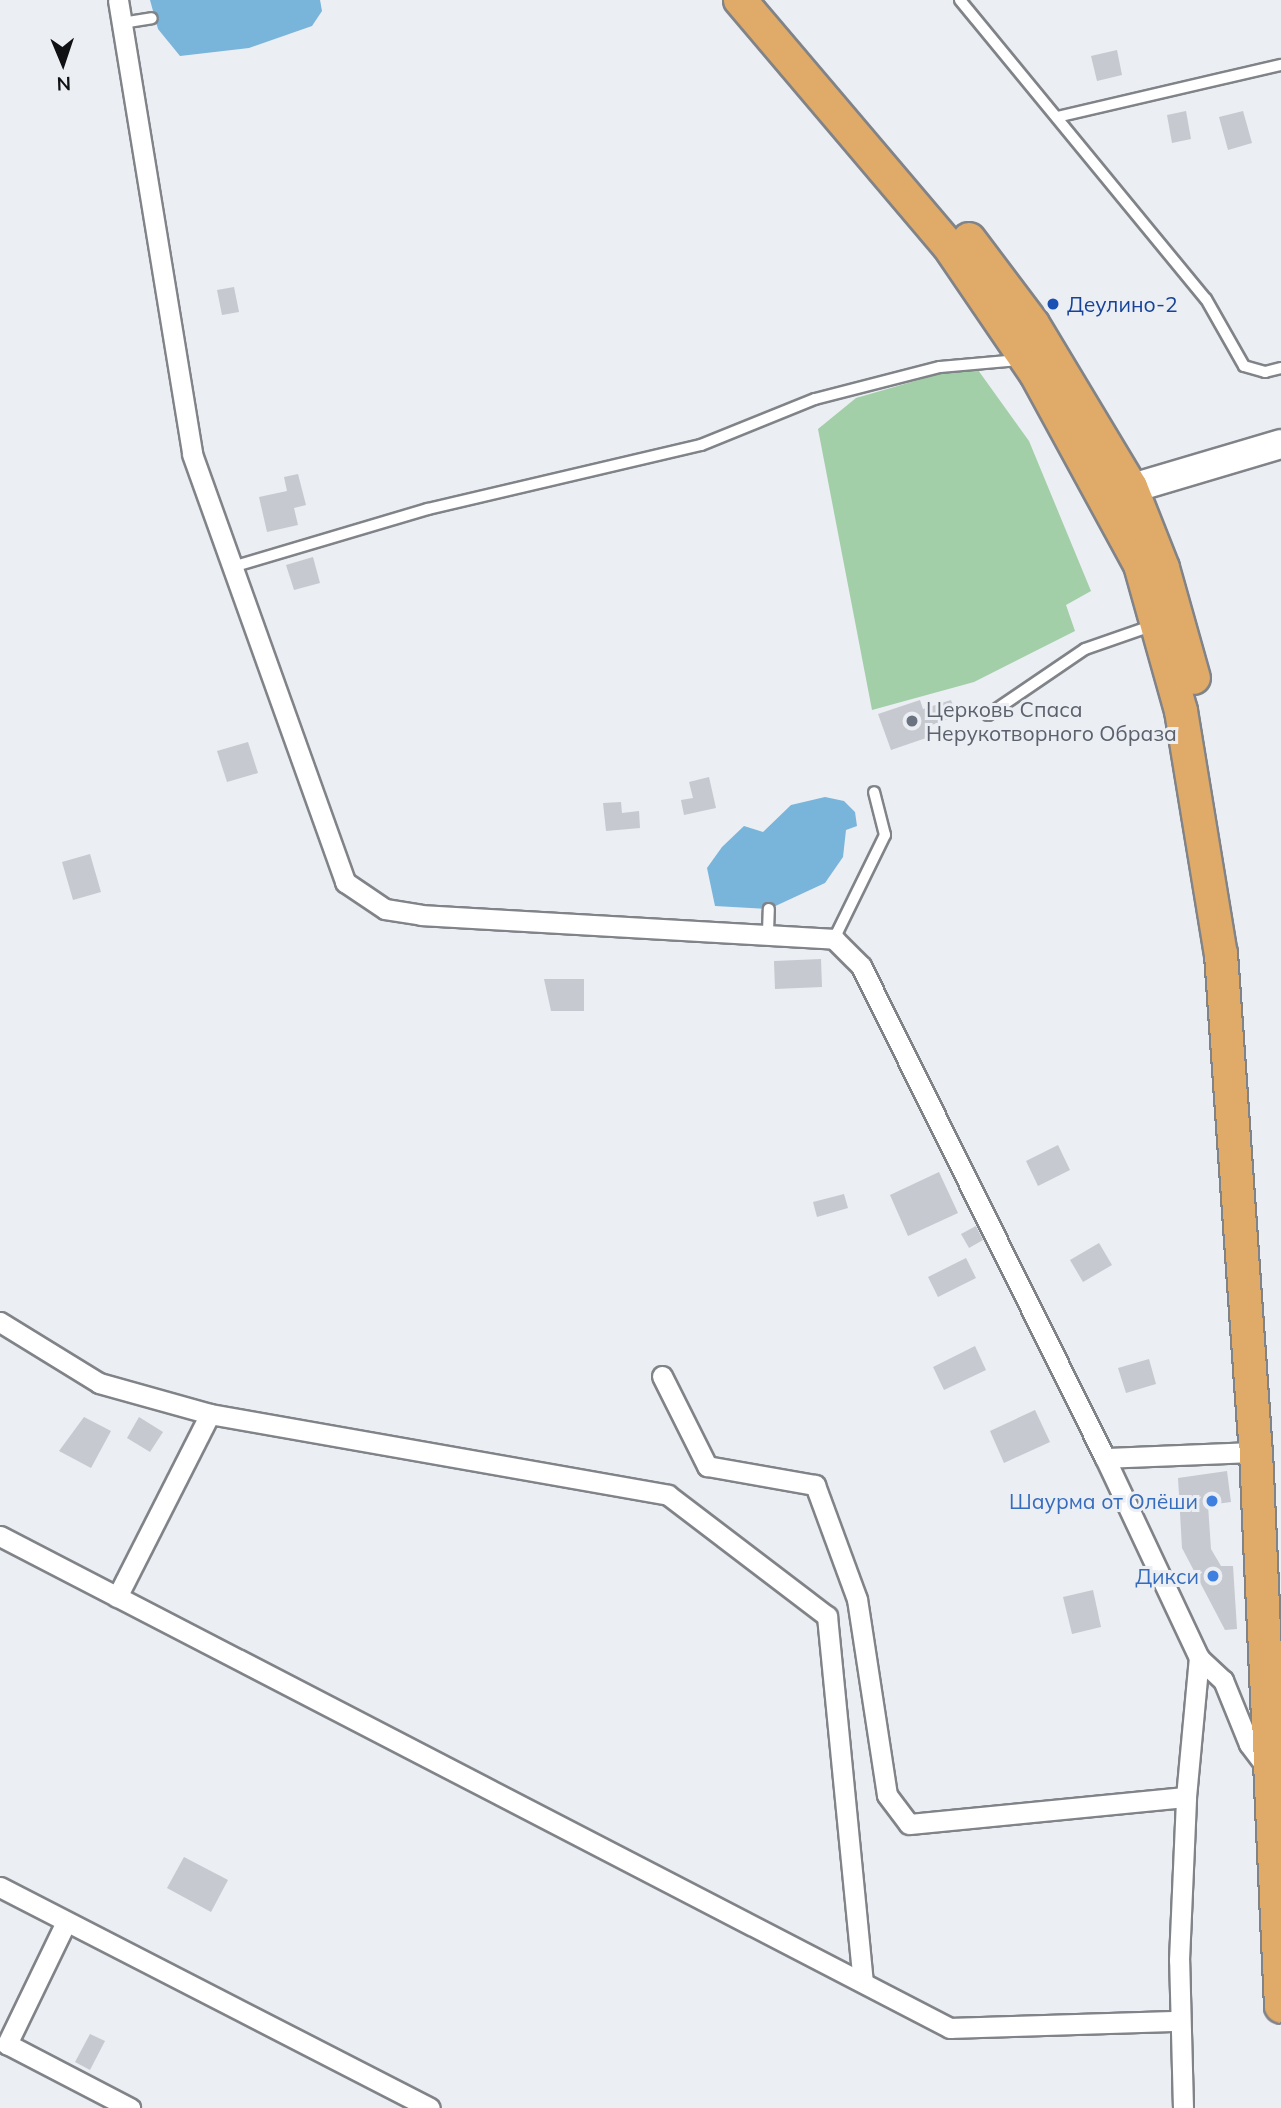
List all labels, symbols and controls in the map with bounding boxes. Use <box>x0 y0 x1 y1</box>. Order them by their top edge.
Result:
north arrow <box>28 28 98 98</box>
text: N <box>56 72 71 96</box>
place label: Деулино-2 <box>1067 291 1178 317</box>
marker: Деулино-2 <box>1045 296 1061 312</box>
place label: Церковь Спаса Нерукотворного Образа <box>926 696 1177 746</box>
marker: Церковь Спаса Нерукотворного Образа <box>904 713 920 729</box>
place label: Шаурма от Олёши <box>1009 1488 1198 1514</box>
marker: Шаурма от Олёши <box>1204 1493 1220 1509</box>
place label: Дикси <box>1135 1563 1199 1589</box>
marker: Дикси <box>1205 1568 1221 1584</box>

